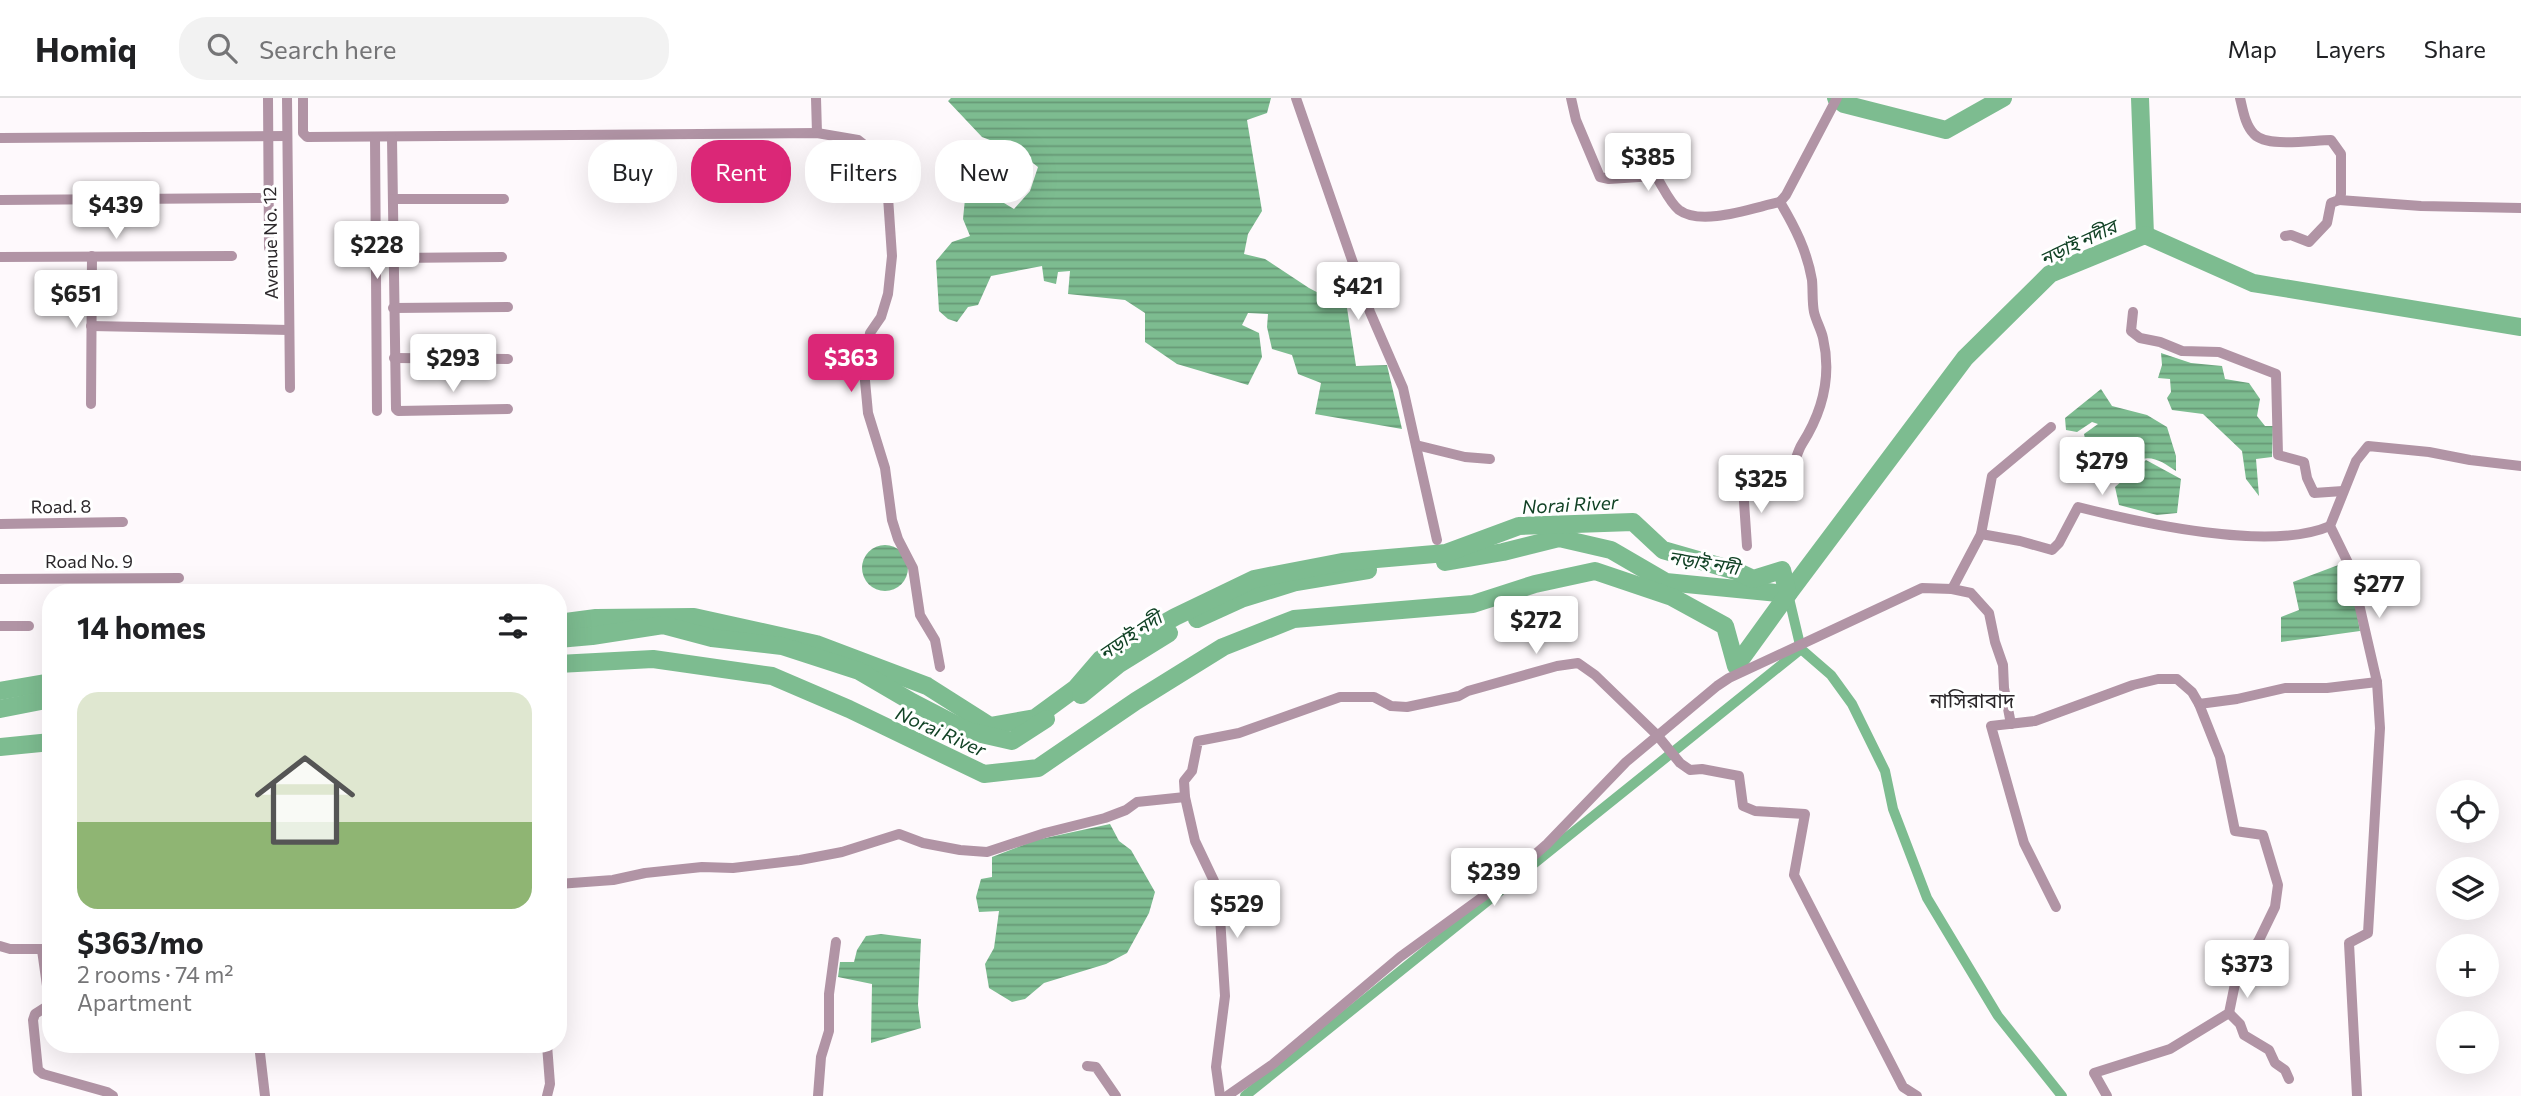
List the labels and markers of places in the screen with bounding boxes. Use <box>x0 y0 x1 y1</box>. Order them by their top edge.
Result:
pin: $385 <box>1607 134 1689 193</box>
pin: $439 <box>75 181 157 241</box>
pin: $228 <box>336 222 418 281</box>
pin: $421 <box>1317 262 1399 322</box>
pin: $651 <box>35 271 117 330</box>
pin: $293 <box>412 334 494 394</box>
pin: $363 <box>810 334 892 394</box>
pin: $279 <box>2061 438 2143 497</box>
pin: $325 <box>1720 456 1802 515</box>
pin: $277 <box>2338 560 2420 620</box>
pin: $272 <box>1495 596 1577 656</box>
pin: $239 <box>1453 848 1535 908</box>
pin: $529 <box>1196 880 1278 940</box>
pin: $373 <box>2206 940 2288 1000</box>

